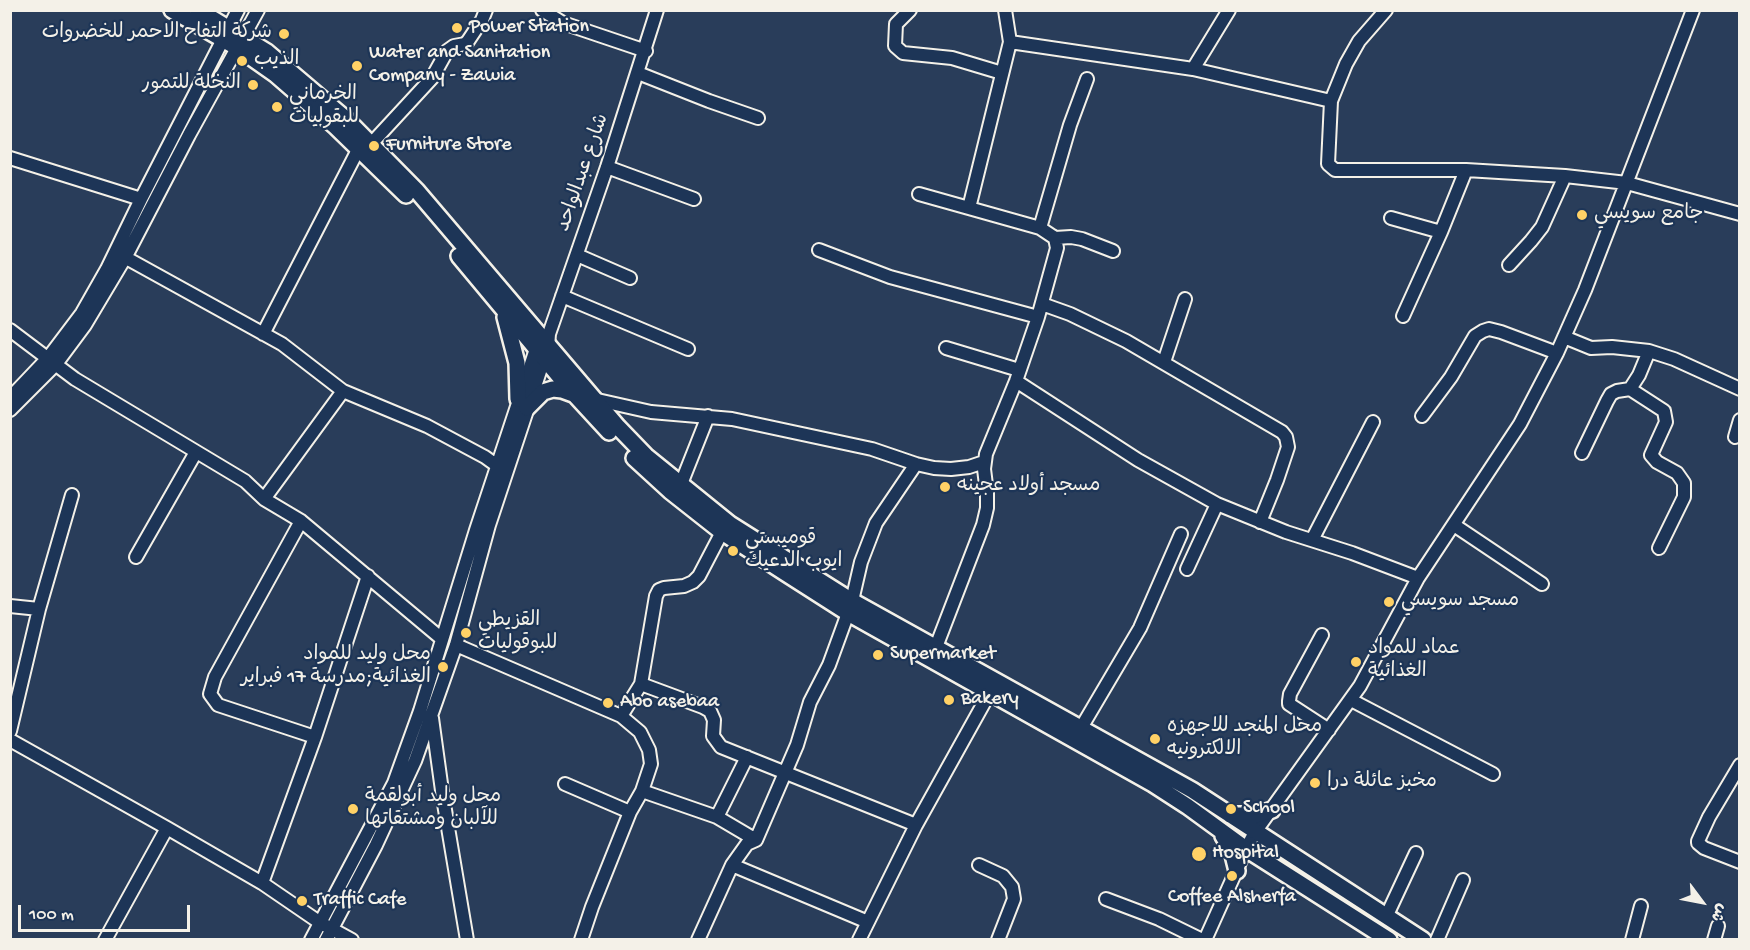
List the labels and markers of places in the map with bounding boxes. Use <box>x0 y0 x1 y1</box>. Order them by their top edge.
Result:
place label: Power Station <box>469 16 589 40</box>
marker: Power Station <box>450 21 464 35</box>
place label: شركة التفاح الاحمر للخضروات <box>42 22 272 46</box>
marker: شركة التفاح الاحمر للخضروات <box>277 27 291 41</box>
place label: Water and Sanitation Company - Zawia <box>369 42 550 89</box>
place label: الذيب <box>254 49 299 73</box>
marker: الذيب <box>235 54 249 68</box>
marker: Water and Sanitation Company - Zawia <box>350 59 364 73</box>
place label: النخلة للتمور <box>142 73 241 97</box>
marker: النخلة للتمور <box>246 78 260 92</box>
place label: الخرماني للبقوليات <box>289 84 359 131</box>
marker: الخرماني للبقوليات <box>270 100 284 114</box>
place label: Furniture Store <box>386 134 511 158</box>
marker: Furniture Store <box>367 139 381 153</box>
place label: جامع سويسي <box>1594 203 1703 227</box>
marker: جامع سويسي <box>1575 208 1589 222</box>
place label: مسجد أولاد عجينه <box>957 475 1100 499</box>
marker: مسجد أولاد عجينه <box>938 480 952 494</box>
place label: قوميستي ايوب الدعيك <box>745 528 842 575</box>
marker: قوميستي ايوب الدعيك <box>726 544 740 558</box>
place label: مسجد سويسي <box>1401 590 1519 614</box>
marker: مسجد سويسي <box>1382 595 1396 609</box>
place label: القزيطي للبوقوليات <box>478 610 557 657</box>
marker: القزيطي للبوقوليات <box>459 626 473 640</box>
place label: عماد للمواد الغذائية <box>1368 638 1461 685</box>
place label: Supermarket <box>890 643 996 667</box>
place label: محل وليد للمواد الغذائية;مدرسة 17 فبراير <box>241 644 431 691</box>
marker: Supermarket <box>871 648 885 662</box>
marker: عماد للمواد الغذائية <box>1349 655 1363 669</box>
marker: محل وليد للمواد الغذائية;مدرسة 17 فبراير <box>436 660 450 674</box>
place label: Bakery <box>961 688 1018 712</box>
place label: Abo asebaa <box>620 691 719 715</box>
marker: Bakery <box>942 693 956 707</box>
marker: Abo asebaa <box>601 696 615 710</box>
place label: محل المنجد للاجهزه الالكترونيه <box>1167 716 1322 763</box>
marker: محل المنجد للاجهزه الالكترونيه <box>1148 732 1162 746</box>
place label: مخبز عائلة درا <box>1327 771 1437 795</box>
marker: مخبز عائلة درا <box>1308 776 1322 790</box>
place label: محل وليد أبولقمة للآلبان ومشتقاتها <box>365 786 501 833</box>
place label: School <box>1243 797 1295 821</box>
marker: محل وليد أبولقمة للآلبان ومشتقاتها <box>346 802 360 816</box>
marker: School <box>1224 802 1238 816</box>
place label: Hospital <box>1212 842 1279 866</box>
marker: Hospital <box>1190 845 1208 863</box>
marker: Coffee Alsherfa <box>1225 869 1239 883</box>
place label: Coffee Alsherfa <box>1168 886 1296 910</box>
place label: Traffic Cafe <box>314 889 406 913</box>
marker: Traffic Cafe <box>295 894 309 908</box>

